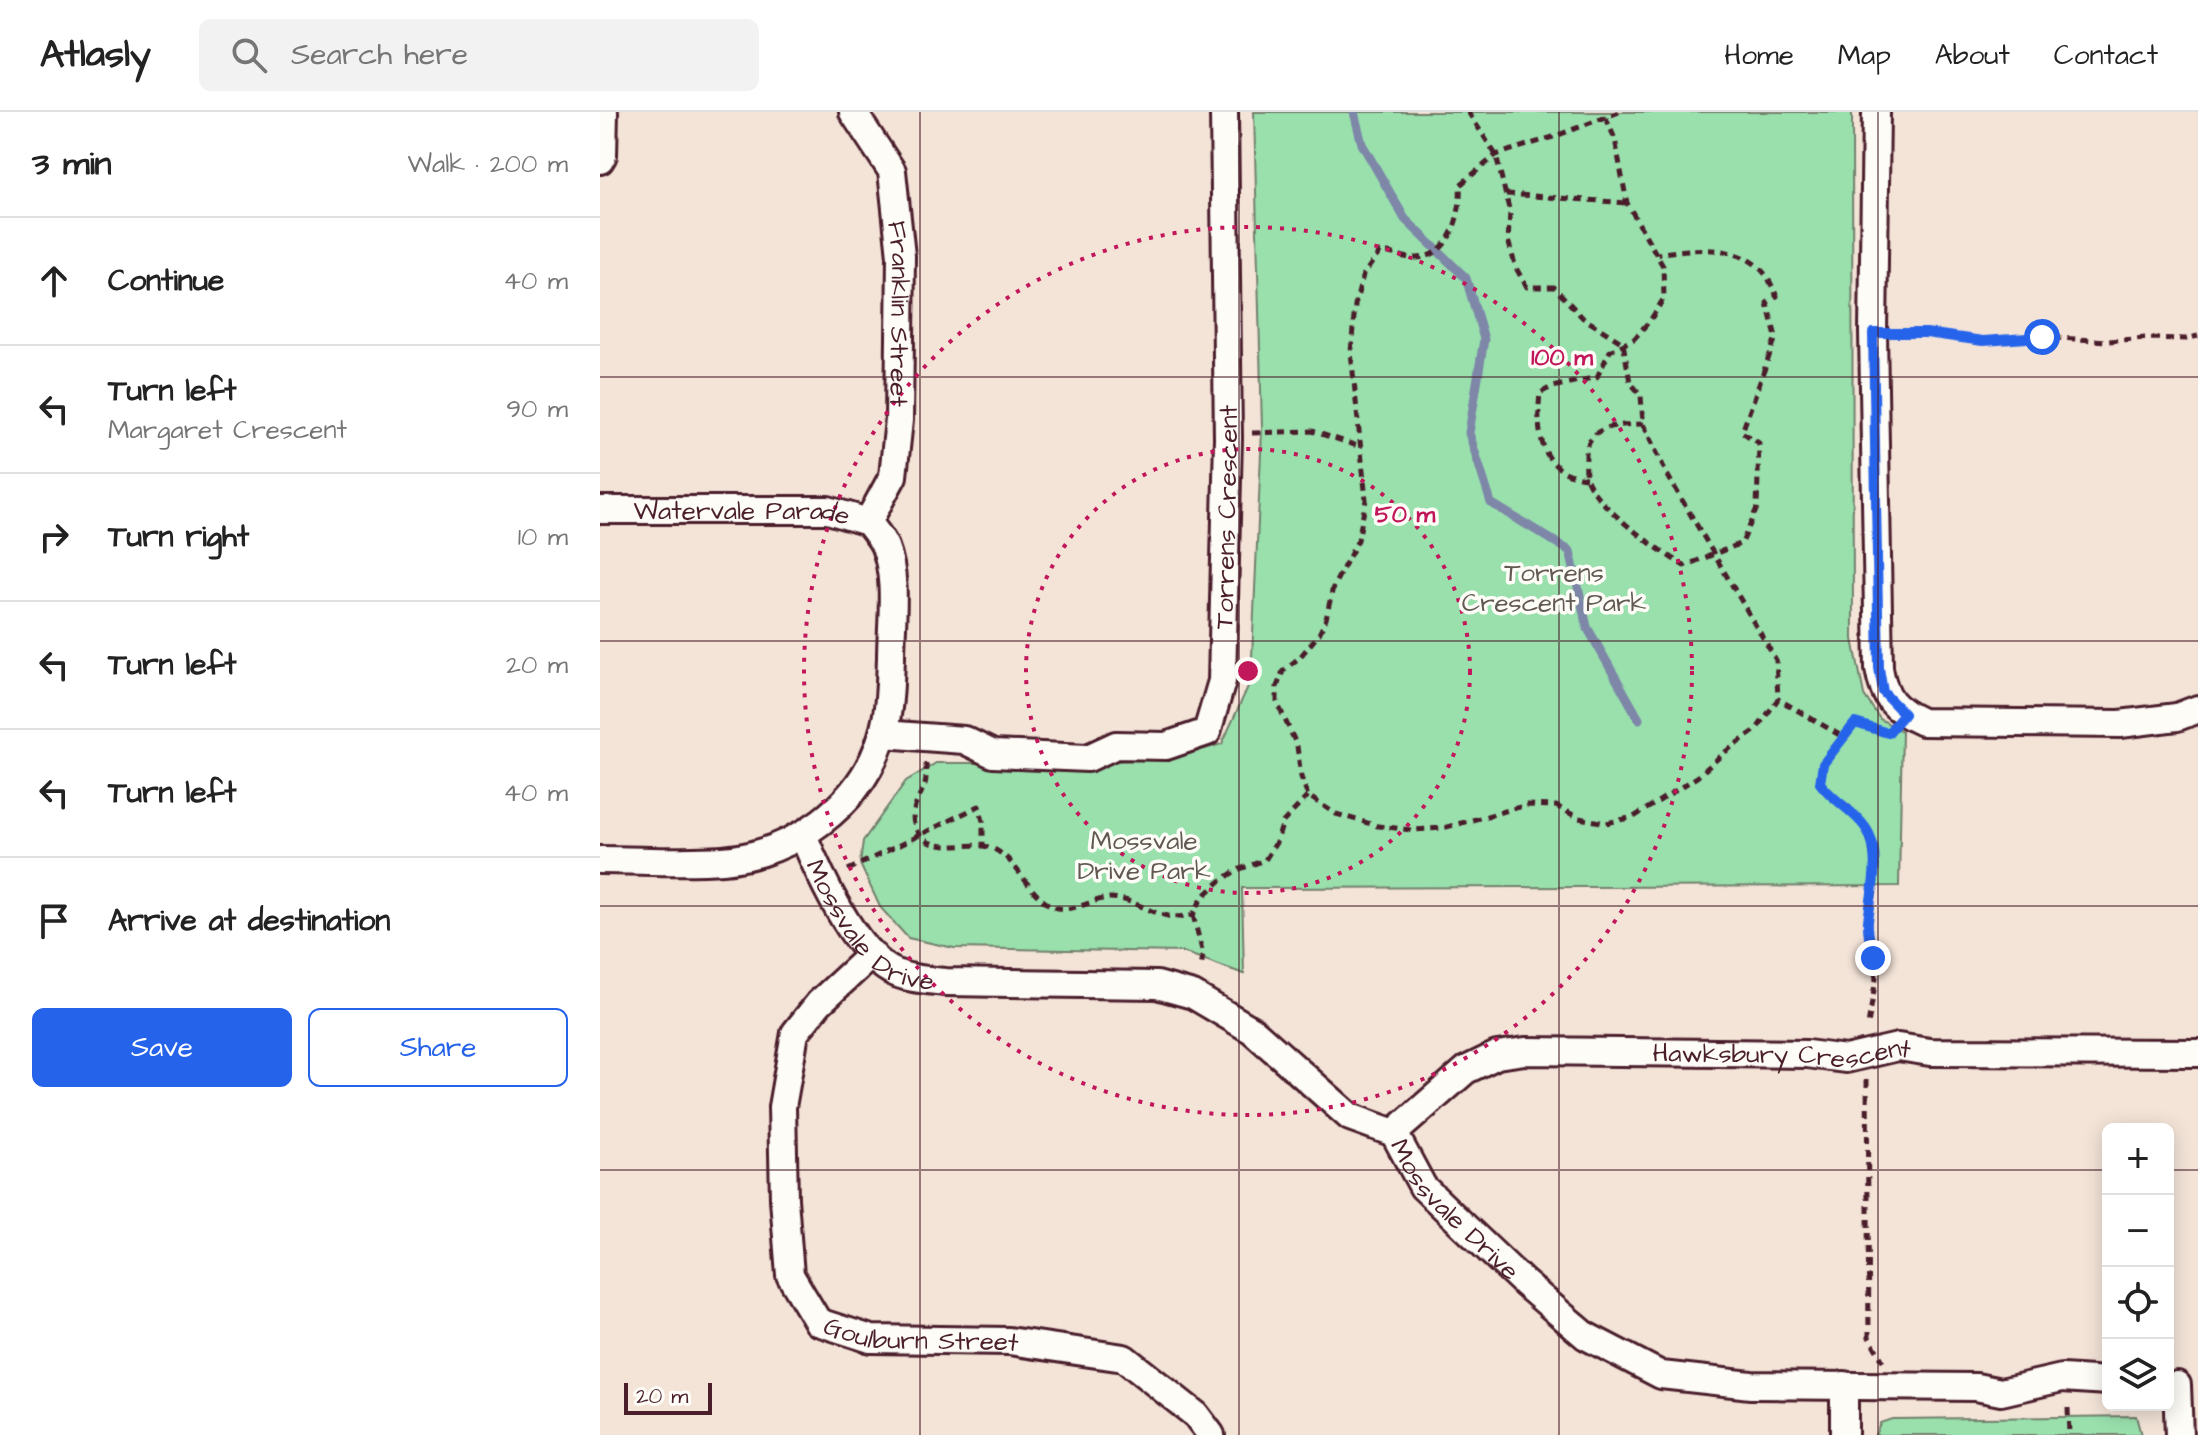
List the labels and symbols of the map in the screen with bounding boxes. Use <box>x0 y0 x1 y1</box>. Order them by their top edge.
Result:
street label: Franklin Street <box>878 219 918 408</box>
route start <box>2024 319 2060 355</box>
text: 100 m <box>1531 341 1593 375</box>
street label: Torrens Crescent <box>1206 404 1247 629</box>
street label: Watervale Parade <box>634 492 854 535</box>
text: 50 m <box>1375 498 1436 532</box>
park label: Torrens Crescent Park <box>1462 555 1646 621</box>
centre of rings <box>1234 657 1262 685</box>
park label: Mossvale Drive Park <box>1077 823 1211 889</box>
street label: Mossvale Drive <box>797 853 936 1000</box>
route end <box>1855 940 1891 976</box>
street label: Hawksbury Crescent <box>1652 1030 1914 1078</box>
street label: Mossvale Drive <box>1381 1132 1527 1289</box>
street label: Goulburn Street <box>819 1308 1021 1361</box>
scale bar <box>624 1379 712 1415</box>

